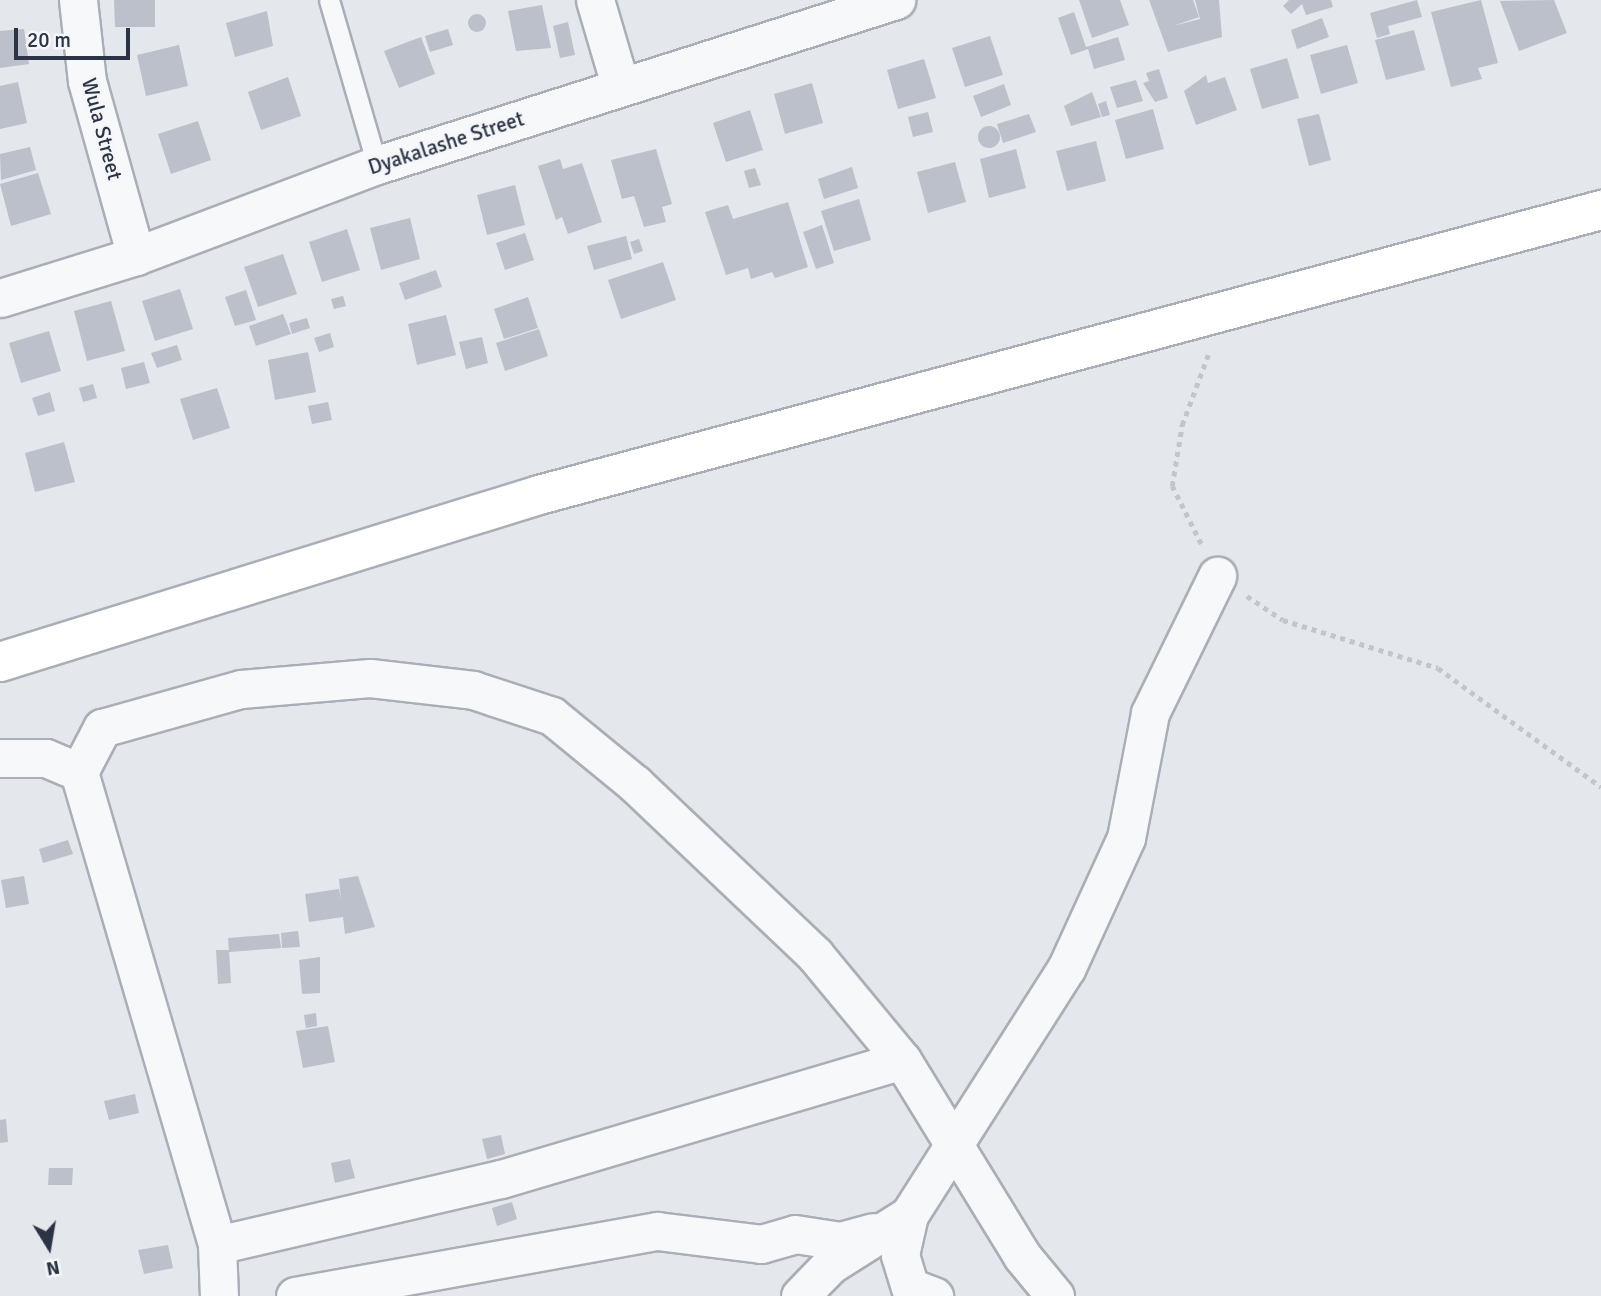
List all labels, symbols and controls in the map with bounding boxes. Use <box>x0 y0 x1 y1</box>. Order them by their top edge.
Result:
scale bar <box>18 14 133 58</box>
text: 20 m <box>27 27 71 53</box>
street label: Wula Street <box>76 75 128 183</box>
street label: Dyakalashe Street <box>365 106 527 180</box>
north arrow <box>14 1212 84 1282</box>
text: N <box>44 1255 62 1281</box>

